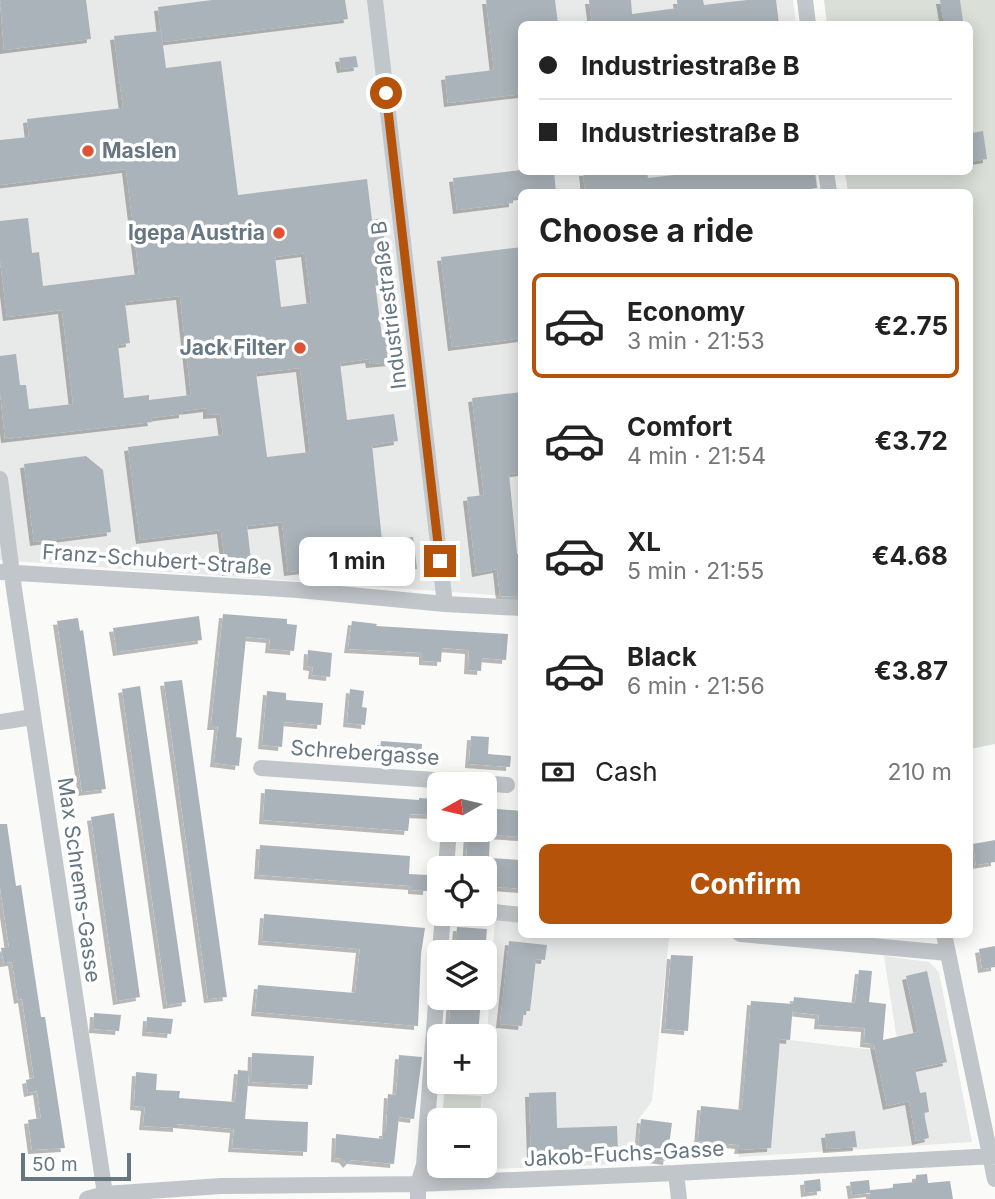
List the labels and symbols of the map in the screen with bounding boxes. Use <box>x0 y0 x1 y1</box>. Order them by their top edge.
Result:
route start <box>370 77 402 109</box>
place label: Maslen <box>102 138 177 163</box>
marker: Maslen <box>80 143 96 159</box>
place label: Igepa Austria <box>128 220 265 245</box>
street label: Industriestraße B <box>366 220 411 391</box>
marker: Igepa Austria <box>271 225 287 241</box>
place label: Jack Filter <box>179 335 286 360</box>
marker: Jack Filter <box>292 340 308 356</box>
callout: 1 min <box>300 536 416 586</box>
street label: Franz-Schubert-Straße <box>41 539 273 580</box>
route end <box>424 545 456 577</box>
street label: Schrebergasse <box>290 735 440 770</box>
north arrow <box>427 772 497 842</box>
street label: Max Schrems-Gasse <box>53 776 106 984</box>
street label: Jakob-Fuchs-Gasse <box>523 1136 725 1171</box>
scale bar <box>21 1150 131 1182</box>

